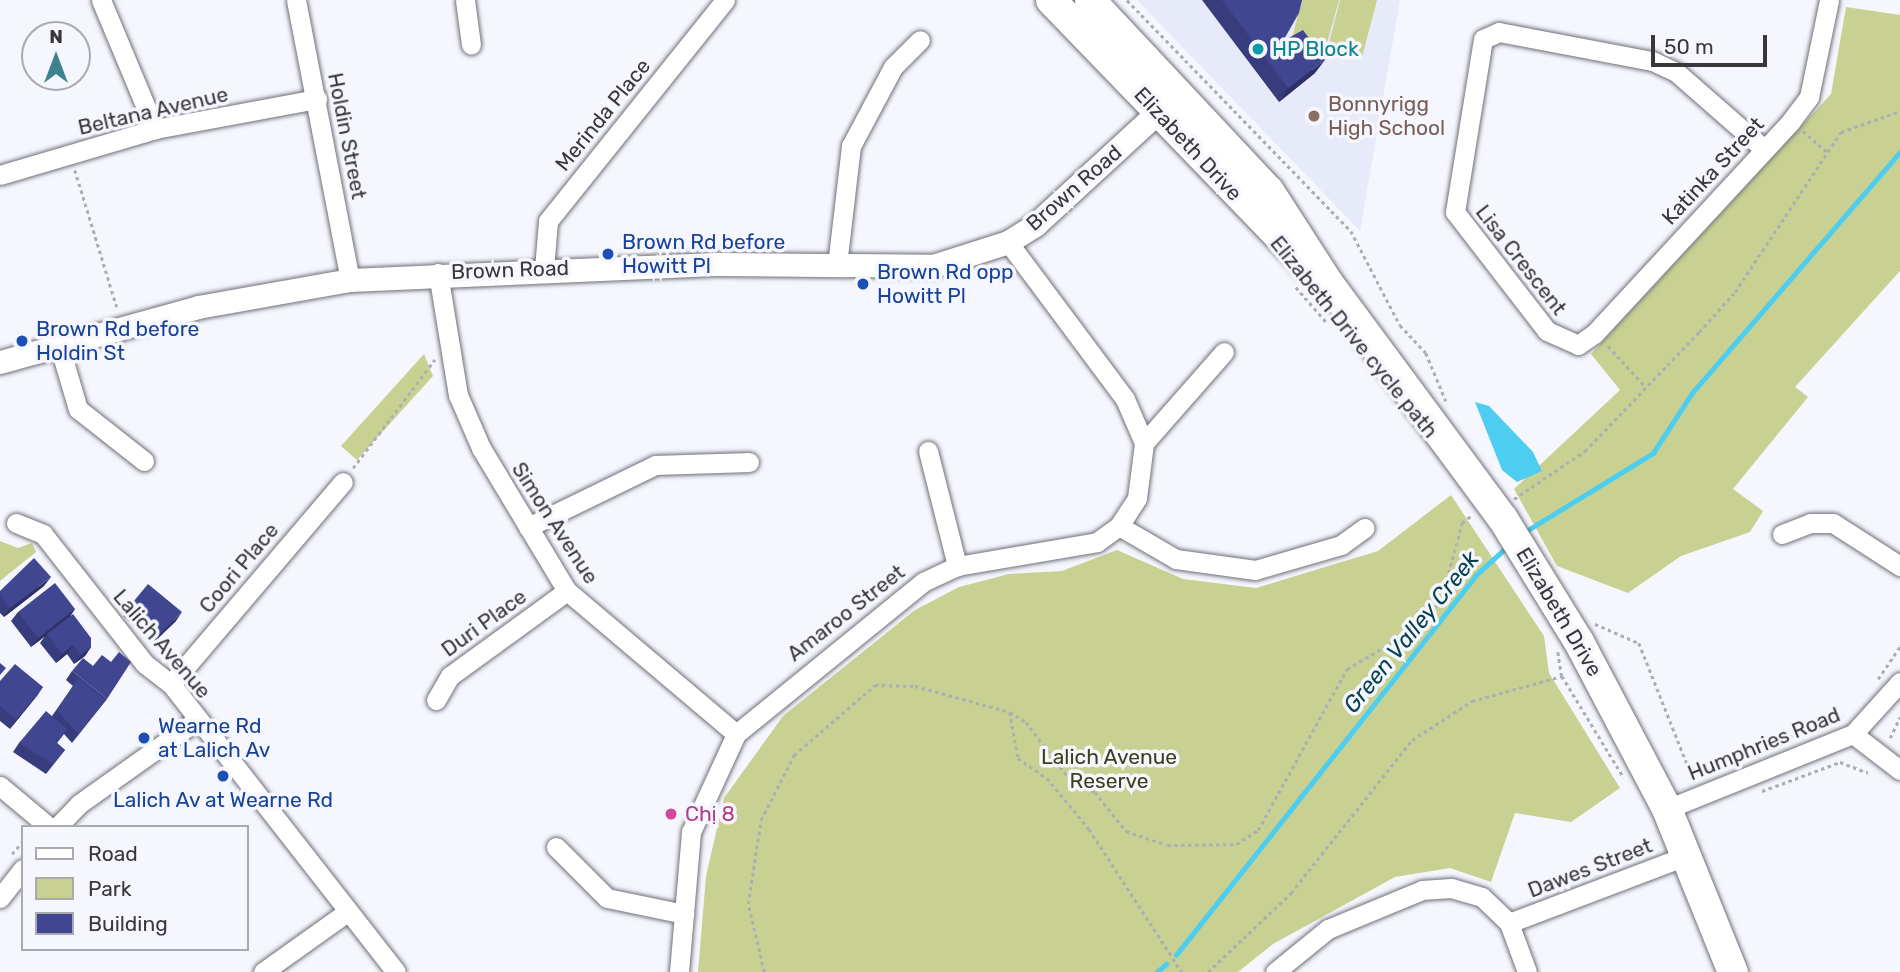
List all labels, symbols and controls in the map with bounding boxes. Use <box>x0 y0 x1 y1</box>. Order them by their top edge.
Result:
north arrow <box>21 21 91 91</box>
scale bar <box>1655 21 1770 65</box>
text: N <box>49 25 63 48</box>
text: 50 m <box>1664 34 1714 59</box>
place label: HP Block <box>1272 36 1359 62</box>
marker: HP Block <box>1250 41 1266 57</box>
street label: Merinda Place <box>550 54 656 176</box>
street label: Holdin Street <box>322 71 372 201</box>
street label: Beltana Avenue <box>75 81 231 141</box>
street label: Elizabeth Drive <box>1129 82 1247 206</box>
place label: Bonnyrigg High School <box>1328 91 1445 141</box>
marker: Bonnyrigg High School <box>1306 108 1322 124</box>
street label: Katinka Street <box>1657 112 1769 230</box>
street label: Brown Road <box>1021 140 1127 236</box>
street label: Lisa Crescent <box>1470 200 1572 320</box>
place label: Brown Rd before Howitt Pl <box>622 229 785 279</box>
street label: Elizabeth Drive cycle path <box>1265 231 1443 443</box>
marker: Brown Rd before Howitt Pl <box>600 246 616 262</box>
street label: Brown Road <box>451 255 569 285</box>
place label: Brown Rd opp Howitt Pl <box>877 259 1014 309</box>
marker: Brown Rd opp Howitt Pl <box>855 276 871 292</box>
place label: Brown Rd before Holdin St <box>36 316 199 366</box>
marker: Brown Rd before Holdin St <box>14 333 30 349</box>
street label: Simon Avenue <box>506 457 604 589</box>
street label: Coori Place <box>194 518 284 618</box>
street label: Elizabeth Drive <box>1511 543 1607 681</box>
water label: Green Valley Creek <box>1337 545 1485 719</box>
street label: Amaroo Street <box>782 559 910 667</box>
street label: Lalich Avenue <box>108 584 216 704</box>
street label: Duri Place <box>437 584 531 662</box>
street label: Humphries Road <box>1684 702 1844 786</box>
place label: Wearne Rd at Lalich Av <box>158 713 271 763</box>
marker: Wearne Rd at Lalich Av <box>136 730 152 746</box>
park label: Lalich Avenue Reserve <box>1041 744 1177 794</box>
marker: Lalich Av at Wearne Rd <box>215 768 231 784</box>
place label: Lalich Av at Wearne Rd <box>112 787 334 813</box>
place label: Chị 8 <box>685 801 735 827</box>
marker: Chị 8 <box>663 806 679 822</box>
legend <box>21 825 248 951</box>
street label: Dawes Street <box>1524 833 1656 903</box>
text: Road <box>88 841 138 866</box>
text: Park <box>88 876 132 901</box>
text: Building <box>88 911 168 936</box>

